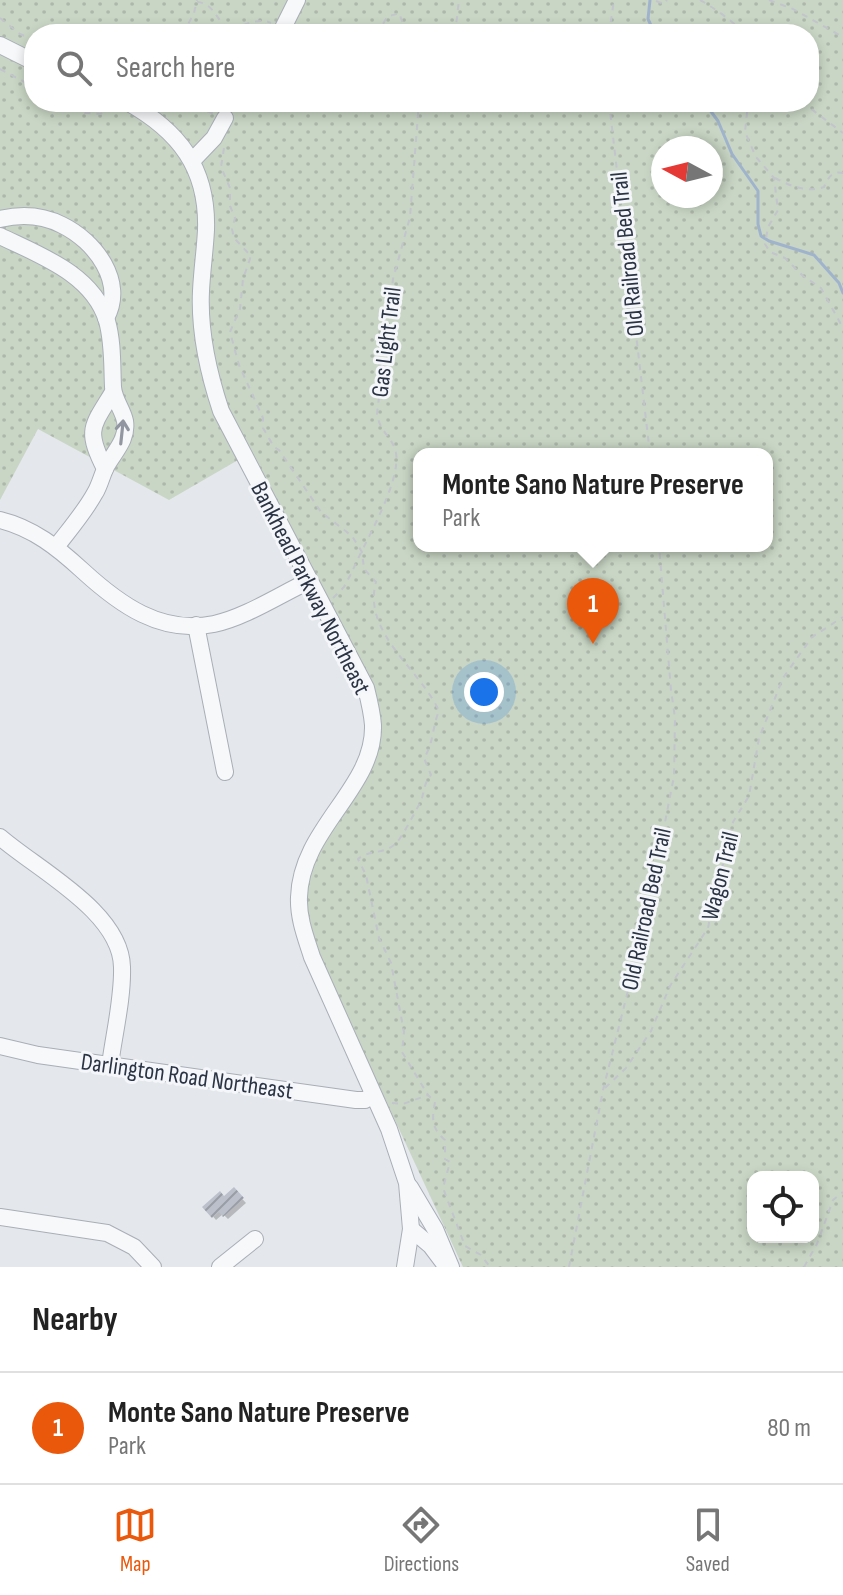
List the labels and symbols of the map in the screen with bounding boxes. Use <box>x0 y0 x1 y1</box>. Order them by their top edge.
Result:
north arrow <box>651 136 723 208</box>
street label: Old Railroad Bed Trail <box>604 170 651 338</box>
street label: Gas Light Trail <box>365 285 408 399</box>
one-way arrow <box>115 419 130 445</box>
street label: Bankhead Parkway Northeast <box>244 477 377 699</box>
pin: 1 <box>567 578 619 644</box>
your location <box>464 672 504 712</box>
street label: Old Railroad Bed Trail <box>615 825 678 993</box>
street label: Wagon Trail <box>695 829 745 923</box>
street label: Darlington Road Northeast <box>79 1047 295 1106</box>

